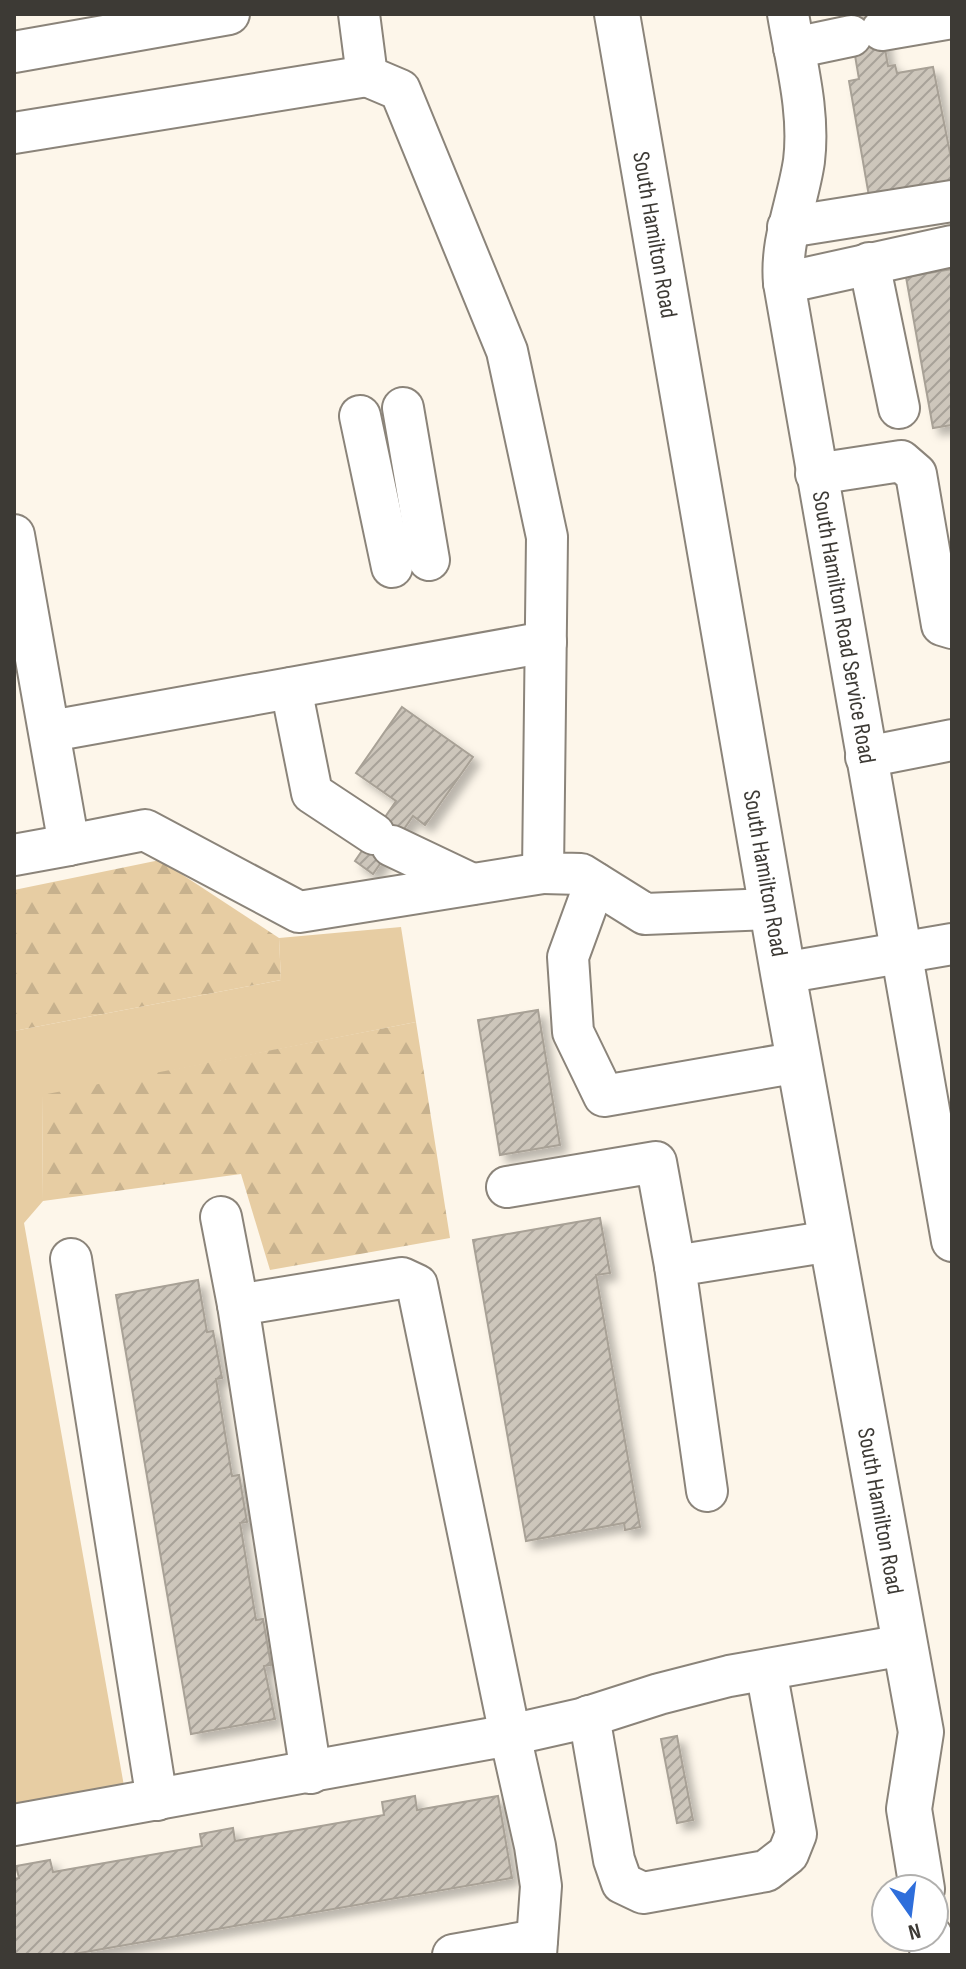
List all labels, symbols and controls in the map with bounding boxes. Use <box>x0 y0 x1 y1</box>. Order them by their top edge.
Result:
street label: South Hamilton Road <box>626 149 683 320</box>
street label: South Hamilton Road Service Road <box>806 489 882 766</box>
street label: South Hamilton Road <box>737 788 794 959</box>
street label: South Hamilton Road <box>851 1425 910 1597</box>
north arrow <box>870 1873 950 1953</box>
text: N <box>906 1916 923 1945</box>

